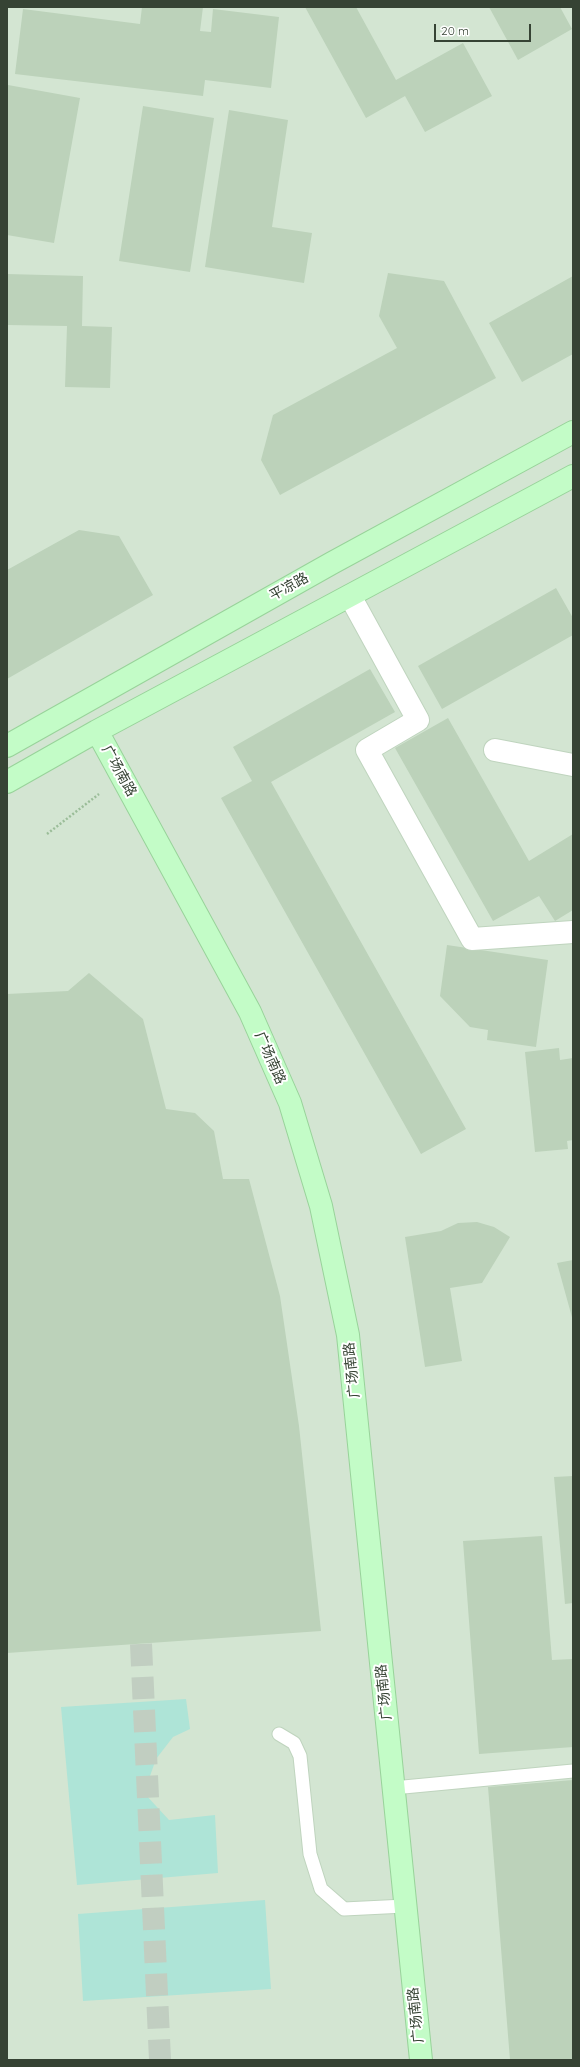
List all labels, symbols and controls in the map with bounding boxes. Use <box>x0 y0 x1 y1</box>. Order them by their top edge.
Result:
scale bar <box>436 16 533 42</box>
text: 20 m <box>441 23 469 38</box>
street label: 平凉路 <box>267 569 311 605</box>
street label: 广场南路 <box>98 742 140 800</box>
street label: 广场南路 <box>251 1029 289 1087</box>
street label: 广场南路 <box>341 1341 363 1399</box>
street label: 广场南路 <box>373 1663 395 1721</box>
street label: 广场南路 <box>405 1986 427 2044</box>

